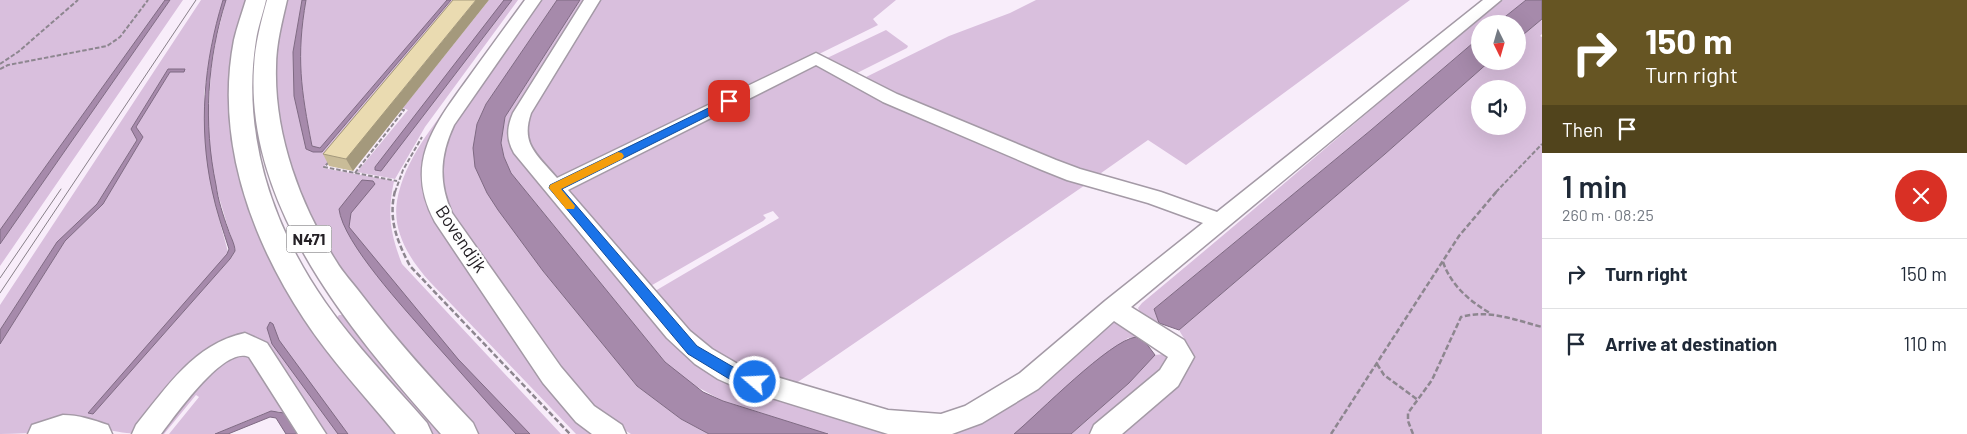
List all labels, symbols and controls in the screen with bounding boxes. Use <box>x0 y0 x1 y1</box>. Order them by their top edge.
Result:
north arrow <box>1471 15 1526 70</box>
map controls <box>1471 15 1526 135</box>
text: 150 m <box>1645 19 1732 61</box>
icon: right <box>1562 20 1627 85</box>
text: Turn right <box>1645 61 1738 87</box>
pin <box>708 80 750 122</box>
button: sound <box>1471 80 1526 135</box>
icon: arrive <box>715 87 743 115</box>
icon: arrive <box>1613 115 1641 143</box>
text: Then <box>1562 118 1603 141</box>
text: 1 min <box>1562 168 1627 204</box>
button: close <box>1895 170 1947 222</box>
street label: Bovendijk <box>431 201 492 276</box>
text: 260 m · 08:25 <box>1562 205 1654 224</box>
road number: N471 <box>286 225 332 252</box>
icon: right <box>1562 260 1590 288</box>
text: Turn right <box>1605 262 1687 285</box>
text: 150 m <box>1900 262 1947 285</box>
icon: arrive <box>1562 330 1590 358</box>
text: Arrive at destination <box>1605 332 1777 355</box>
text: 110 m <box>1903 332 1947 355</box>
position arrow <box>728 355 780 407</box>

